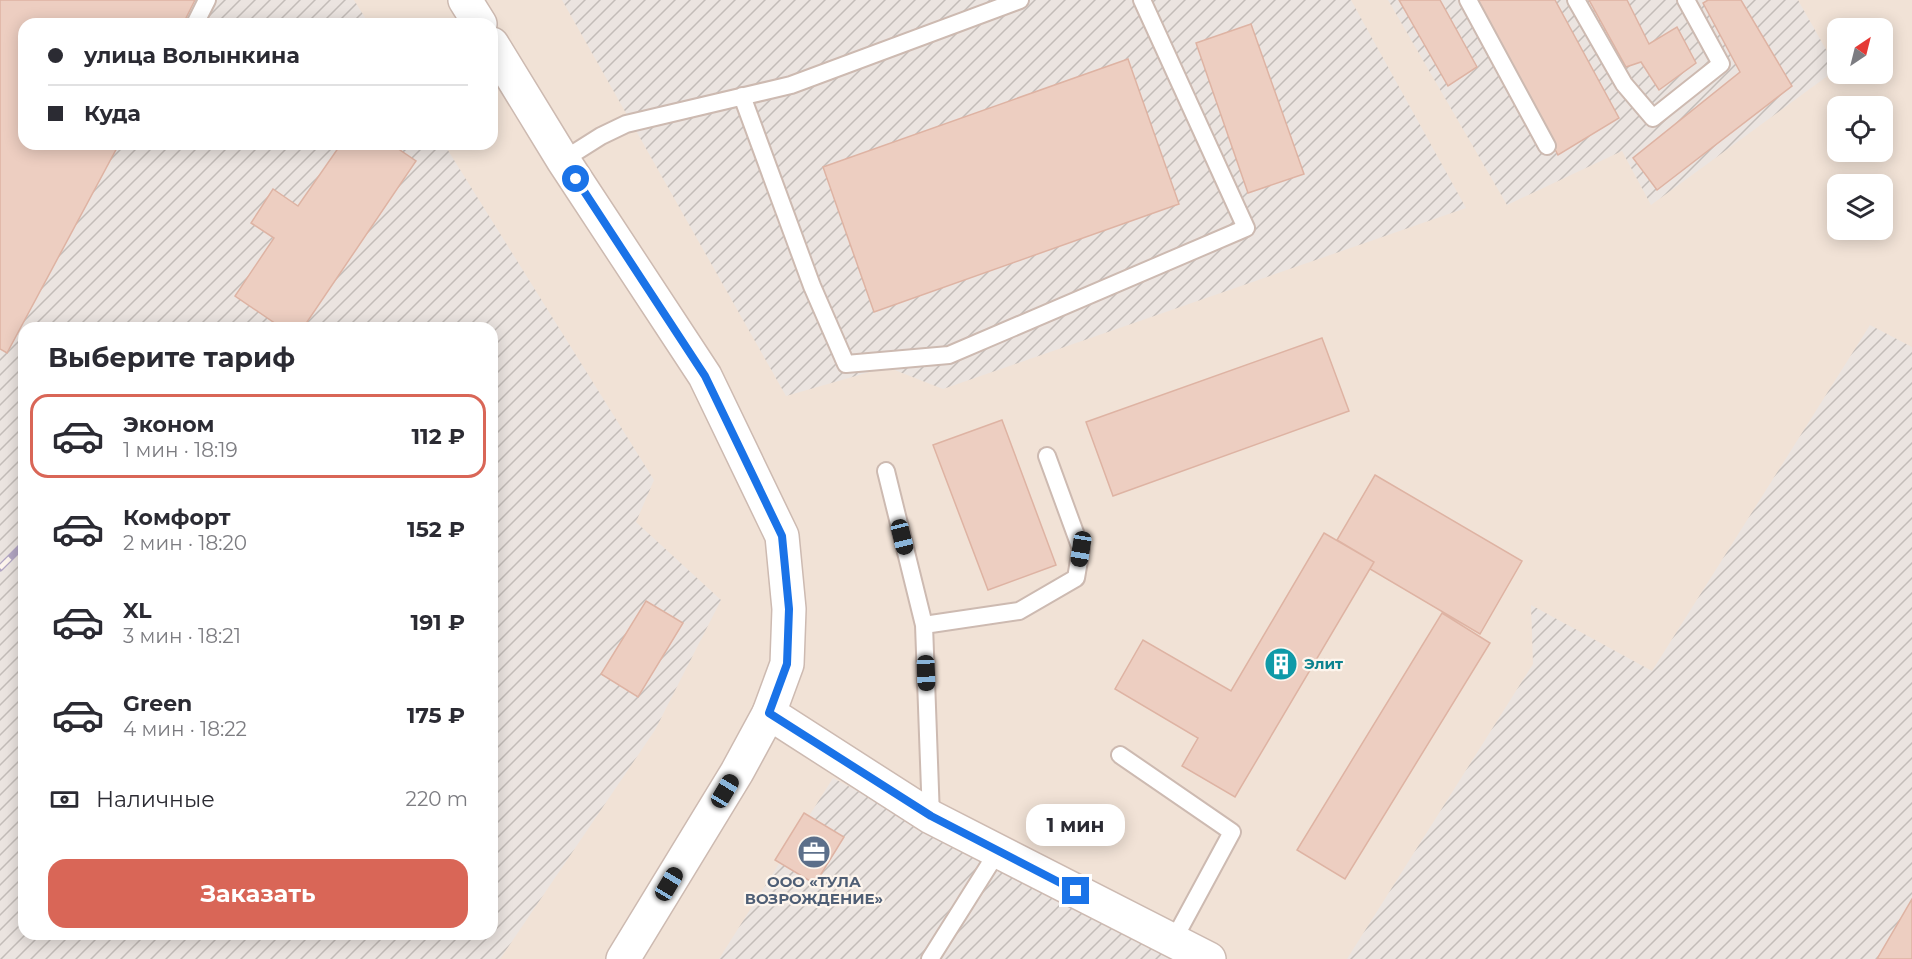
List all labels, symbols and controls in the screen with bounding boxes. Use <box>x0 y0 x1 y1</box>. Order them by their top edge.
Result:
north arrow <box>1827 18 1893 84</box>
map controls <box>1827 18 1893 240</box>
text: улица Волынкина <box>84 42 300 69</box>
button: locate <box>1827 96 1893 162</box>
text: Куда <box>84 100 141 127</box>
route start <box>562 165 589 192</box>
button: layers <box>1827 174 1893 240</box>
text: Выберите тариф <box>48 341 295 374</box>
icon: car <box>51 409 105 463</box>
text: Эконом <box>123 411 214 438</box>
text: 112 ₽ <box>411 423 465 450</box>
text: 1 мин · 18:19 <box>123 438 238 462</box>
icon: car <box>51 502 105 556</box>
text: Комфорт <box>123 504 231 531</box>
text: 152 ₽ <box>407 516 465 543</box>
car <box>889 517 915 557</box>
car <box>1069 530 1093 568</box>
text: 2 мин · 18:20 <box>123 531 247 555</box>
icon: car <box>51 595 105 649</box>
text: XL <box>123 597 152 624</box>
text: 191 ₽ <box>411 609 465 636</box>
text: 3 мин · 18:21 <box>123 624 241 648</box>
building icon: Элит <box>1263 646 1299 682</box>
place label: Элит <box>1304 654 1343 673</box>
car <box>916 655 936 691</box>
icon: car <box>51 688 105 742</box>
text: Green <box>123 690 192 717</box>
text: 175 ₽ <box>407 702 465 729</box>
text: 4 мин · 18:22 <box>123 717 247 741</box>
car <box>708 771 742 811</box>
icon: cash <box>48 783 81 816</box>
text: Наличные <box>96 786 215 813</box>
text: 220 m <box>406 787 468 811</box>
callout: 1 мин <box>1026 804 1126 846</box>
text: 1 мин <box>1047 813 1104 837</box>
office icon: ООО «ТУЛА ВОЗРОЖДЕНИЕ» <box>796 834 832 870</box>
button: Заказать <box>48 859 468 928</box>
car <box>652 864 686 904</box>
place label: ООО «ТУЛА ВОЗРОЖДЕНИЕ» <box>745 872 883 908</box>
route end <box>1062 877 1089 904</box>

